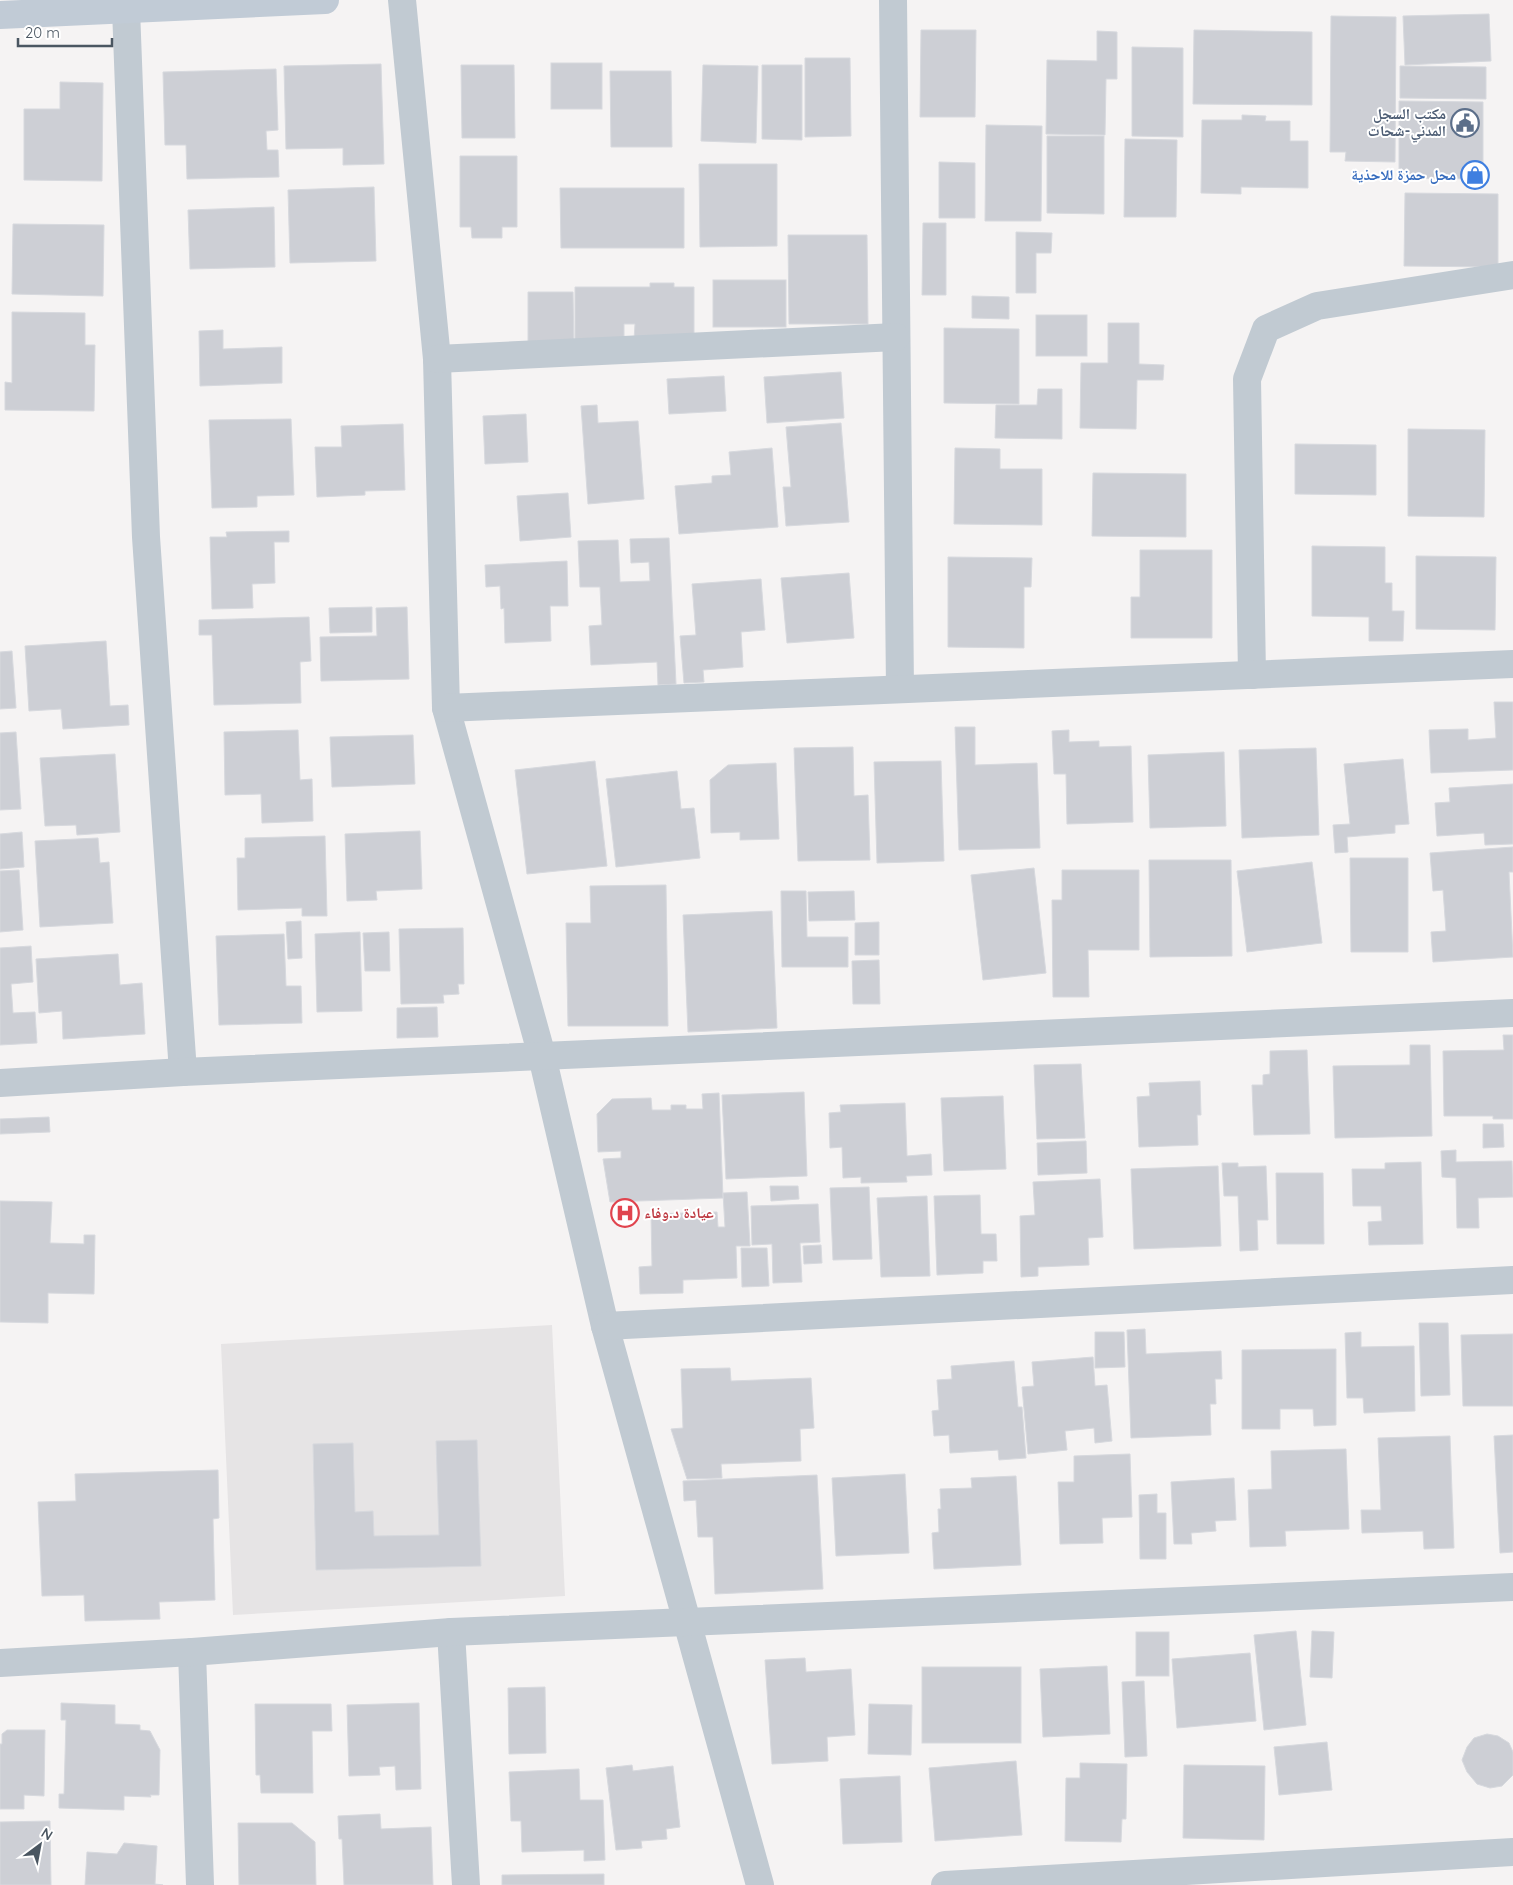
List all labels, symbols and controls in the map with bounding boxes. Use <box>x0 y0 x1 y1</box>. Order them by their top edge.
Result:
scale bar <box>18 15 111 47</box>
text: 20 m <box>25 23 60 42</box>
place label: مكتب السجل المدني-شحات <box>1368 104 1446 143</box>
public building icon: مكتب السجل المدني-شحات <box>1450 108 1480 138</box>
shop icon: محل حمزة للاحذية <box>1460 160 1490 190</box>
place label: محل حمزة للاحذية <box>1351 165 1456 184</box>
hospital icon: عيادة د.وفاء <box>610 1198 640 1228</box>
place label: عيادة د.وفاء <box>644 1203 714 1222</box>
north arrow <box>15 1820 65 1870</box>
text: N <box>38 1824 56 1844</box>

